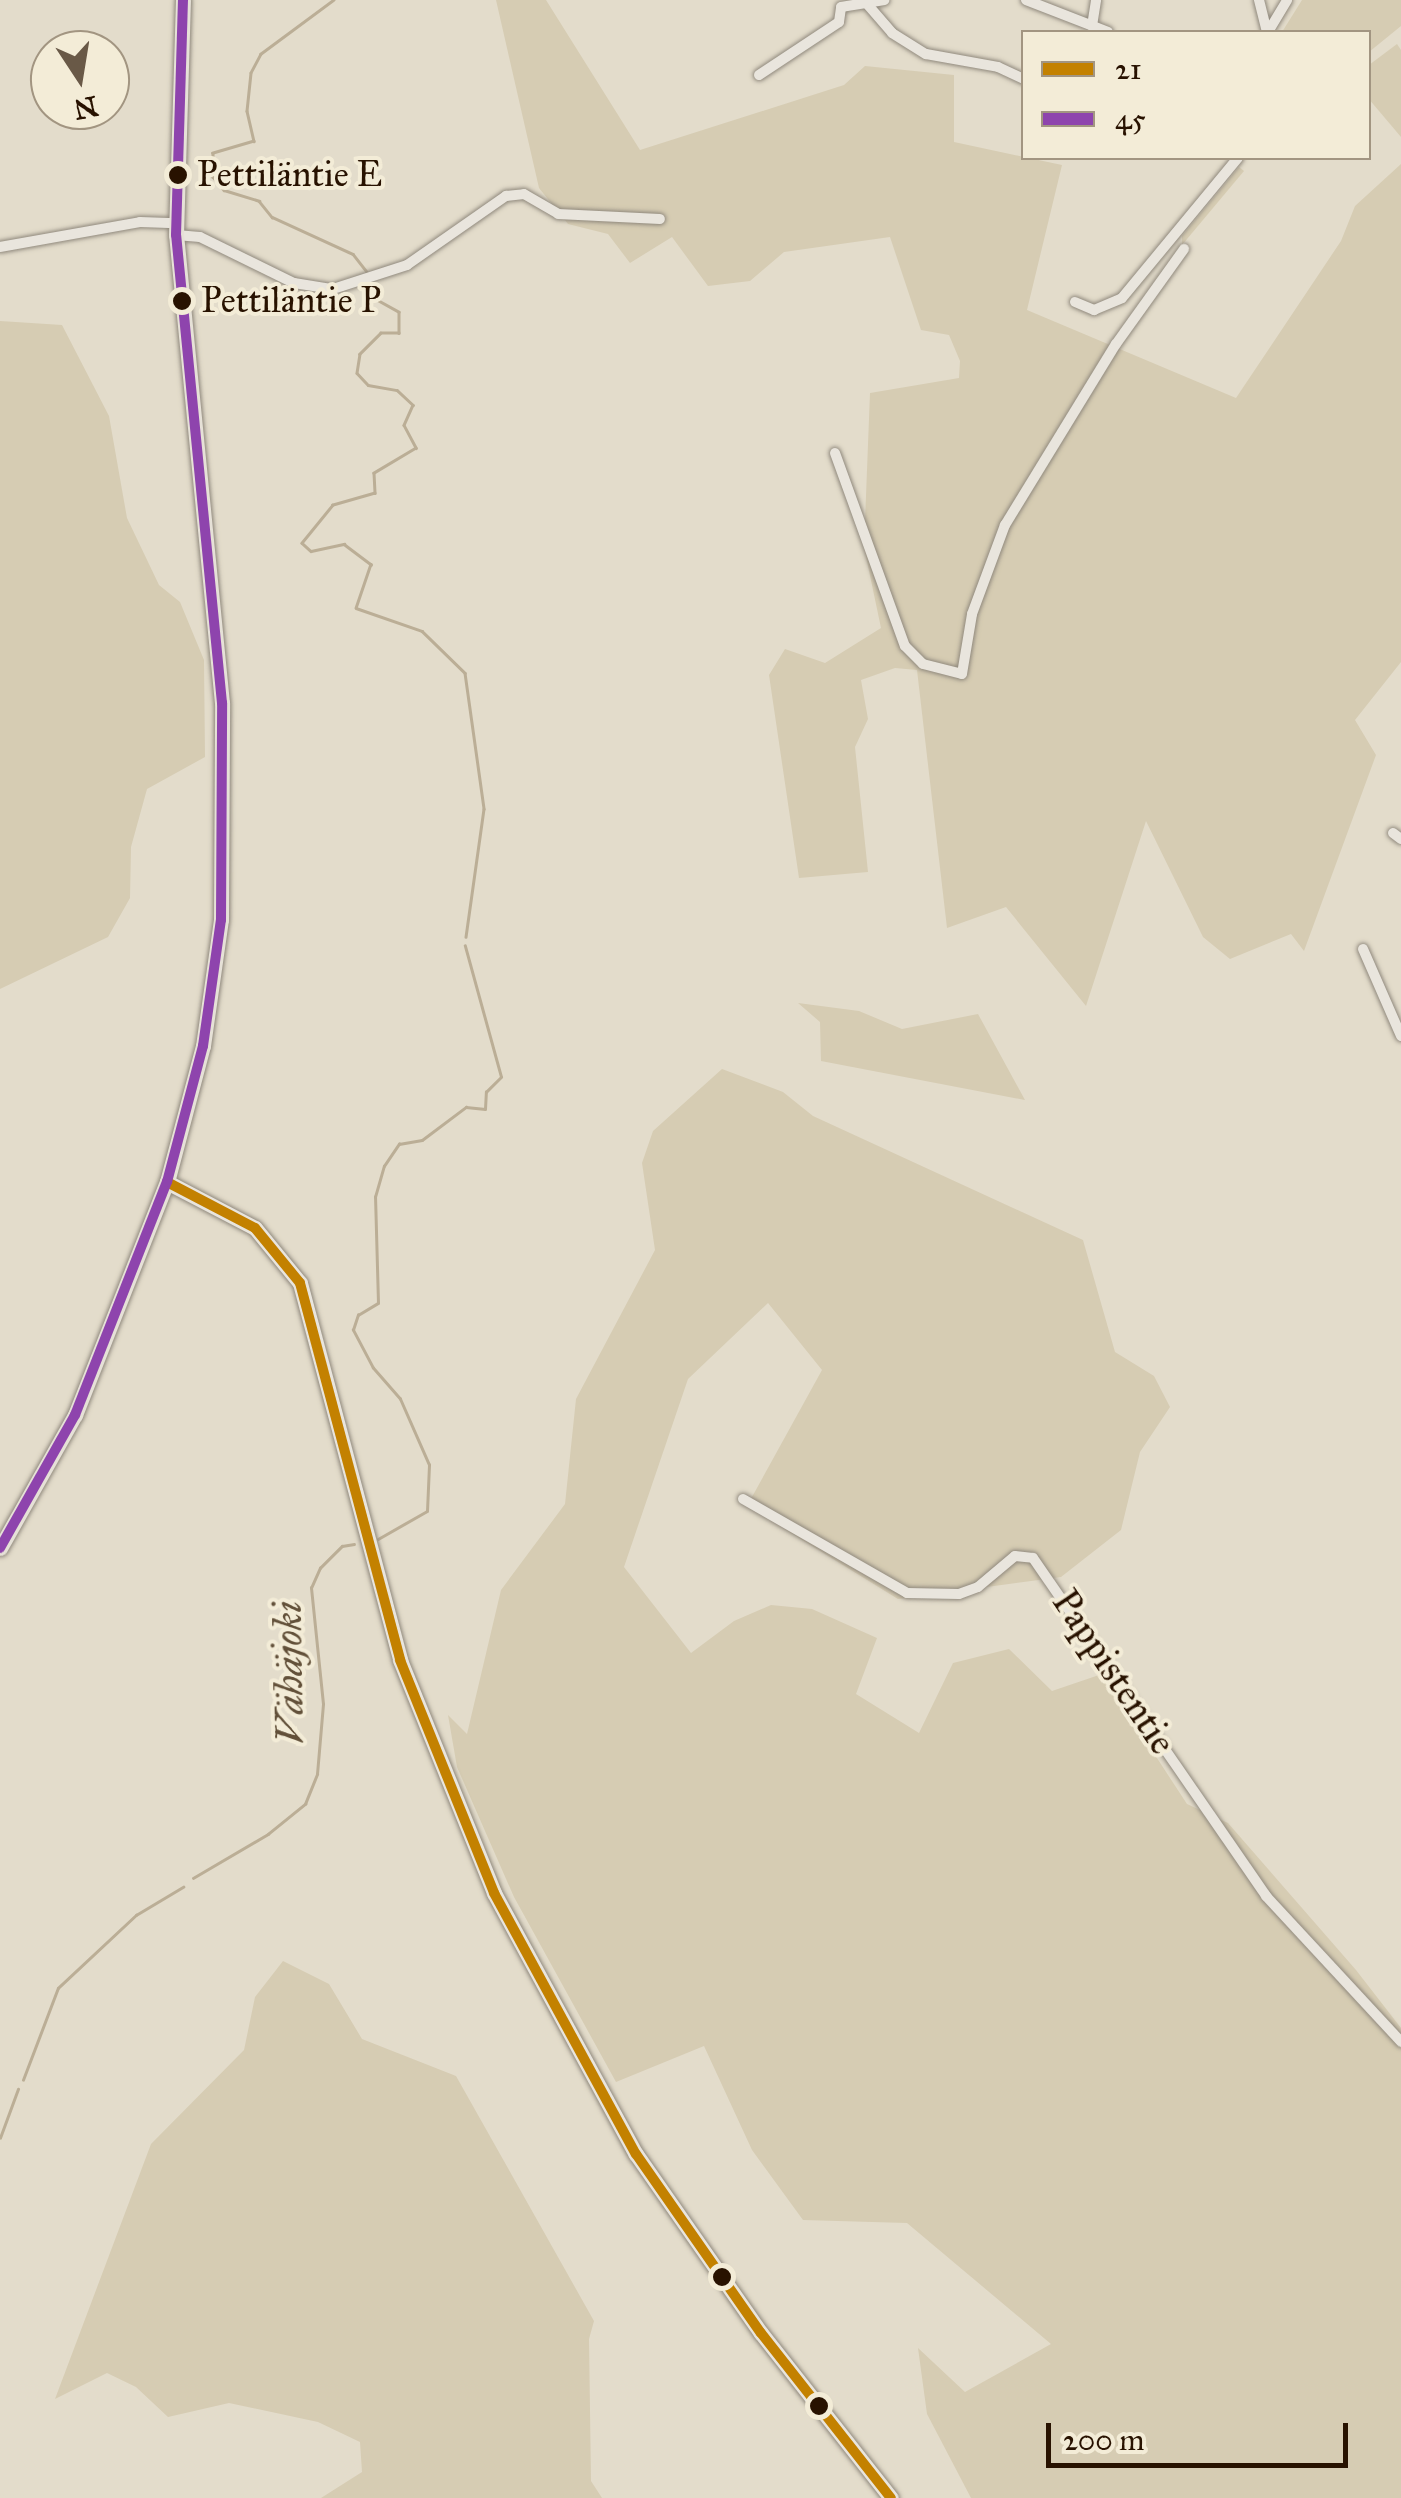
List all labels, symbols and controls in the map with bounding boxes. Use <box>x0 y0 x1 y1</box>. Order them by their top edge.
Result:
north arrow <box>30 30 130 130</box>
legend <box>1021 30 1371 160</box>
text: 21 <box>1115 51 1142 87</box>
text: N <box>71 88 101 127</box>
text: 45 <box>1115 101 1146 137</box>
place label: Pettiläntie E <box>197 153 382 197</box>
marker: Pettiläntie E <box>168 165 188 185</box>
place label: Pettiläntie P <box>201 279 381 323</box>
marker: Pettiläntie P <box>172 291 192 311</box>
street label: Pappistentie <box>1042 1581 1186 1763</box>
water label: Vähäjoki <box>264 1601 314 1745</box>
unlabelled marker <box>712 2267 732 2287</box>
unlabelled marker <box>809 2396 829 2416</box>
scale bar <box>1051 2403 1354 2465</box>
text: 200 m <box>1063 2422 1144 2458</box>

